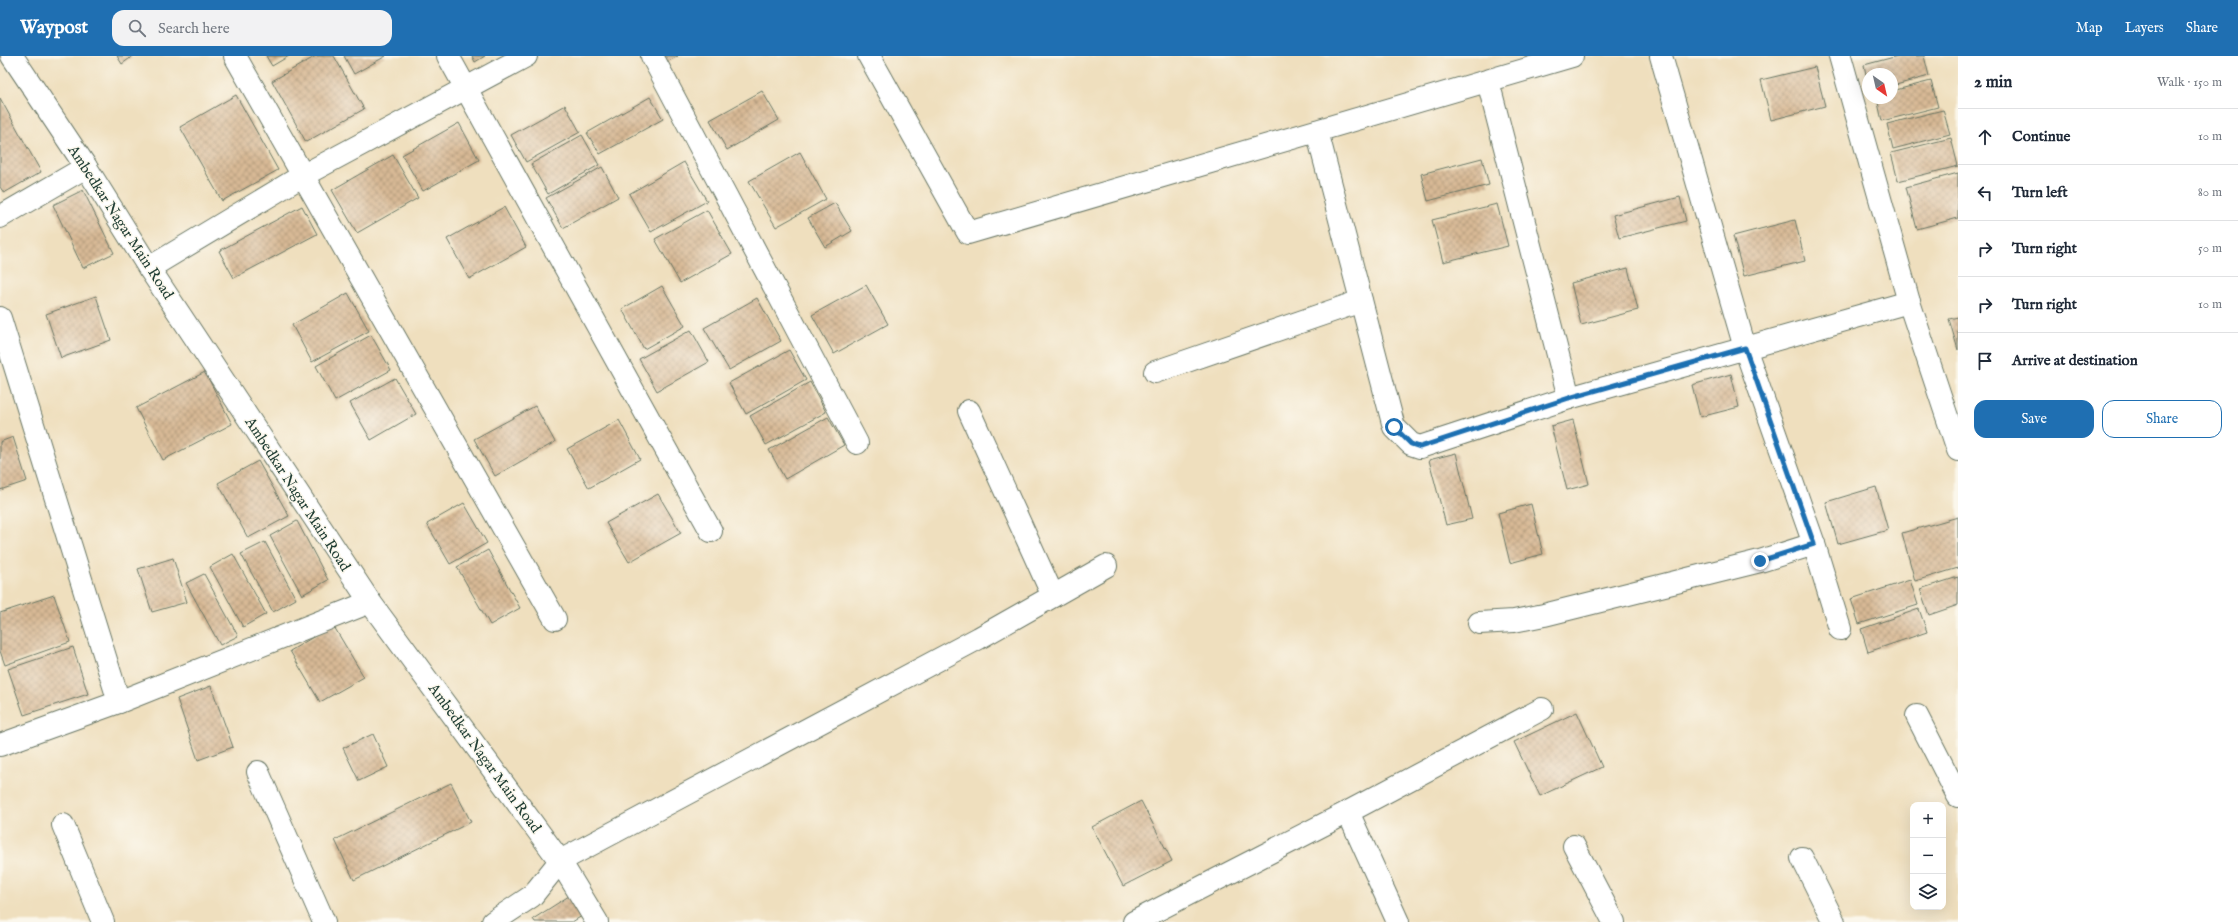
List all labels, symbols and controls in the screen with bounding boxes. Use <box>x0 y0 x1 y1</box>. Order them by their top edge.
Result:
search box <box>112 10 392 46</box>
text: Waypost <box>20 16 88 40</box>
icon: search <box>126 17 148 39</box>
text: Search here <box>158 19 230 38</box>
text: Map <box>2076 19 2103 37</box>
text: Layers <box>2125 19 2164 37</box>
text: Share <box>2186 19 2218 37</box>
north arrow <box>1862 68 1898 104</box>
text: 2 min <box>1974 72 2012 93</box>
text: Walk · 150 m <box>2157 74 2222 91</box>
icon: ahead <box>1974 126 1996 148</box>
text: Continue <box>2012 127 2070 146</box>
text: 10 m <box>2198 128 2222 145</box>
street label: Ambedkar Nagar Main Road <box>63 141 178 304</box>
icon: left <box>1974 182 1996 204</box>
text: Turn left <box>2012 183 2068 202</box>
text: 80 m <box>2198 184 2222 201</box>
icon: right <box>1974 238 1996 260</box>
text: Turn right <box>2012 239 2077 258</box>
text: 50 m <box>2198 240 2222 257</box>
icon: right <box>1974 294 1996 316</box>
text: Turn right <box>2012 295 2077 314</box>
text: 10 m <box>2198 296 2222 313</box>
icon: arrive <box>1974 350 1996 372</box>
text: Arrive at destination <box>2012 351 2138 370</box>
button: Save <box>1974 400 2094 438</box>
button: Share <box>2102 400 2222 438</box>
street label: Ambedkar Nagar Main Road <box>240 413 355 576</box>
route start <box>1385 418 1403 436</box>
route end <box>1751 552 1769 570</box>
street label: Ambedkar Nagar Main Road <box>423 679 546 838</box>
map controls <box>1910 802 1946 910</box>
button: + <box>1910 802 1946 838</box>
button: − <box>1910 838 1946 874</box>
button: layers <box>1910 874 1946 910</box>

